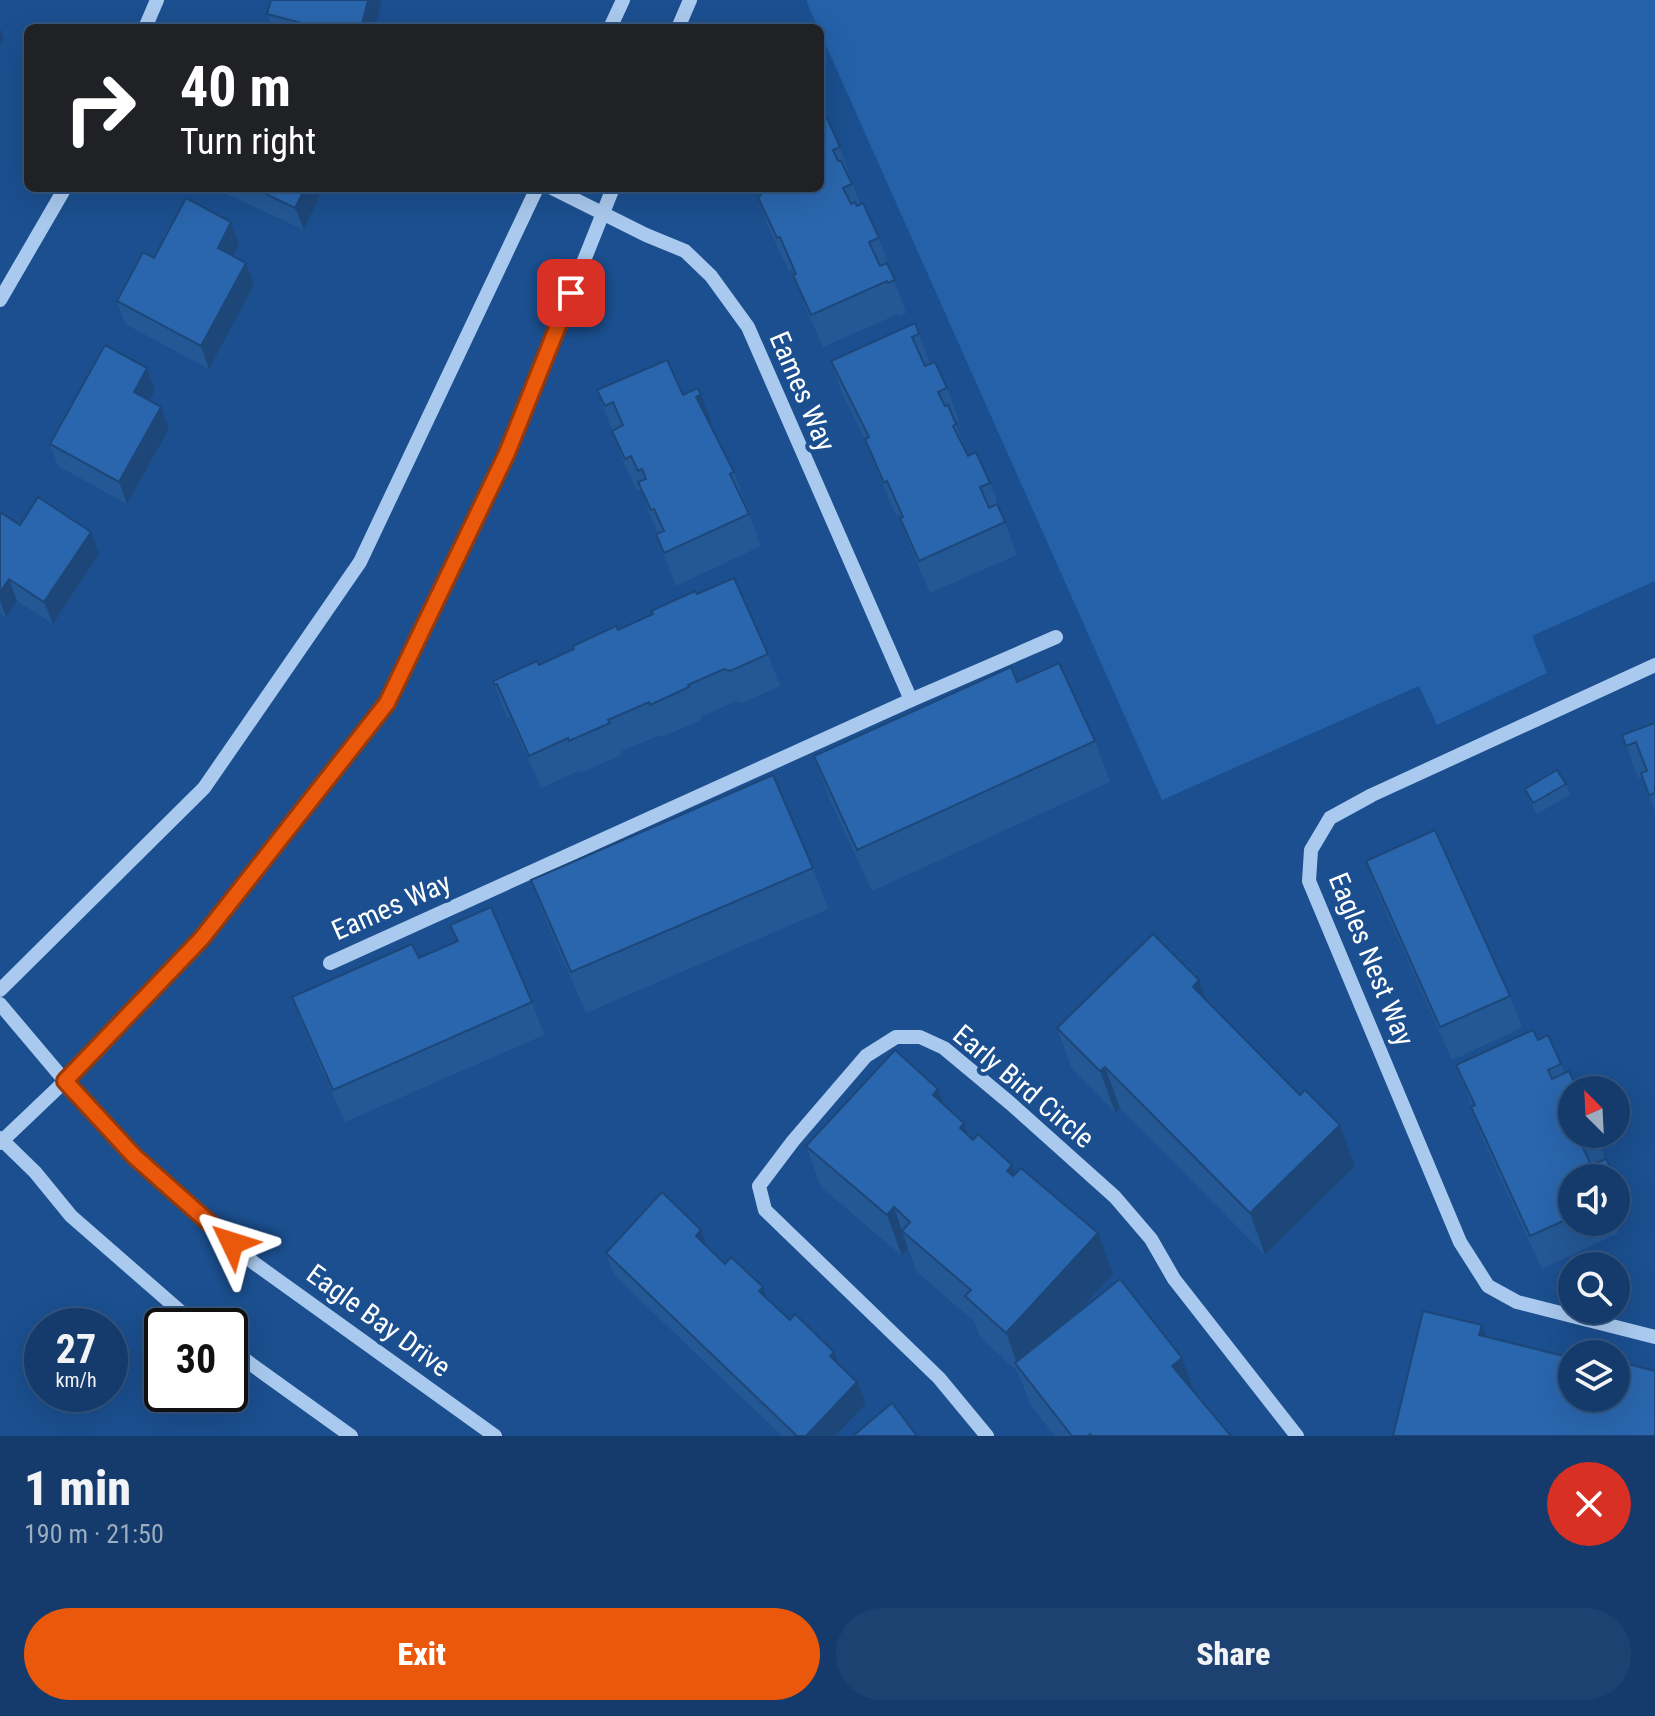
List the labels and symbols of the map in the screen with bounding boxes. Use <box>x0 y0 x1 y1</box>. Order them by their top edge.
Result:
pin <box>537 259 605 327</box>
street label: Eames Way <box>763 327 843 456</box>
street label: Eames Way <box>327 866 456 947</box>
street label: Eagles Nest Way <box>1322 868 1421 1051</box>
street label: Early Bird Circle <box>947 1018 1101 1155</box>
north arrow <box>1558 1076 1630 1148</box>
position arrow <box>190 1201 274 1285</box>
street label: Eagle Bay Drive <box>300 1257 457 1384</box>
speed limit sign: 30 <box>144 1308 248 1412</box>

